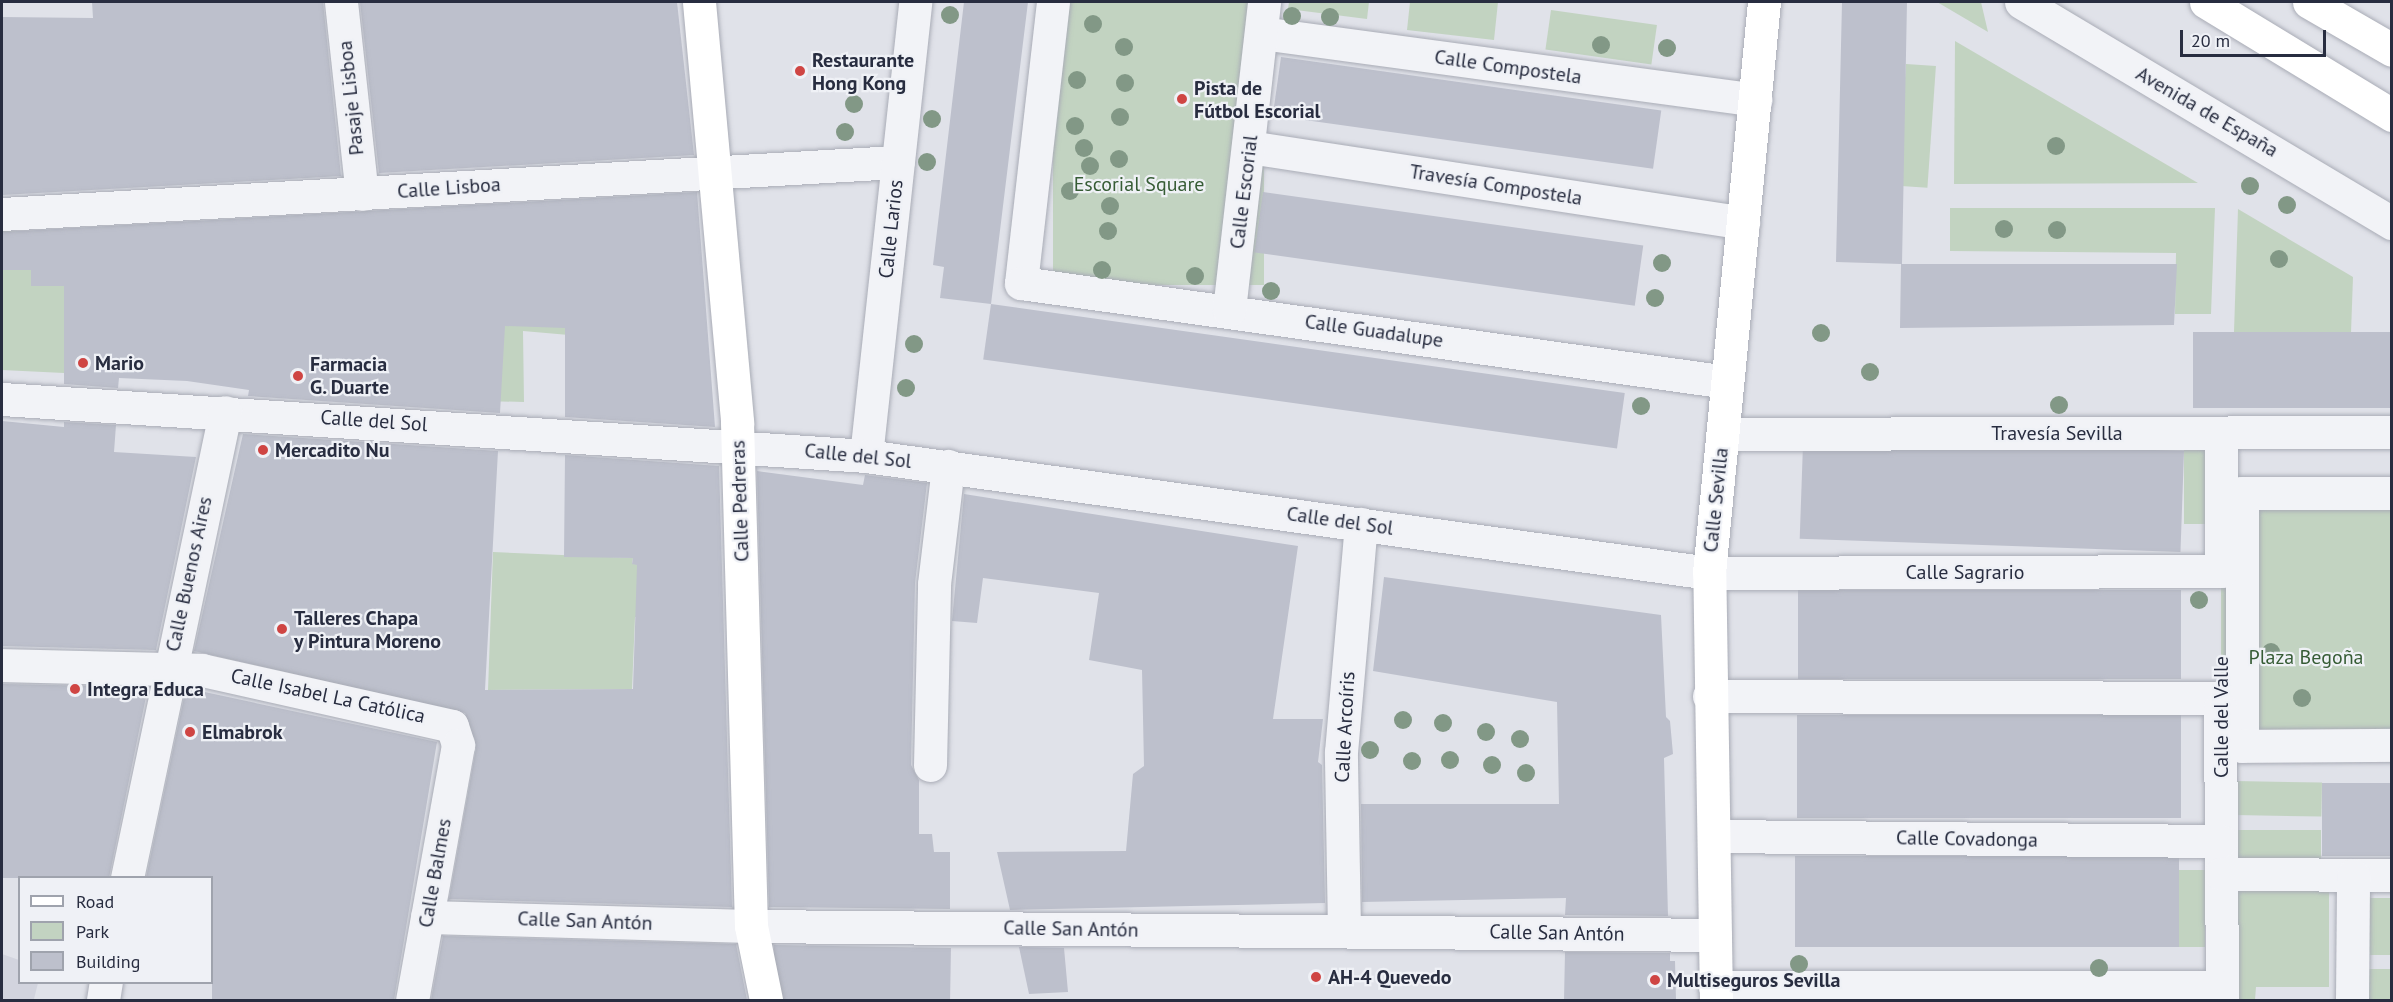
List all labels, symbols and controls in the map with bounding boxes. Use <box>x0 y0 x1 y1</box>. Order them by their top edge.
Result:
scale bar <box>2183 18 2328 56</box>
text: 20 m <box>2191 29 2230 52</box>
street label: Pasaje Lisboa <box>333 39 369 157</box>
street label: Calle Compostela <box>1433 45 1583 89</box>
place label: Restaurante Hong Kong <box>812 48 914 95</box>
street label: Avenida de España <box>2132 62 2282 162</box>
marker: Restaurante Hong Kong <box>793 64 807 78</box>
place label: Pista de Fútbol Escorial <box>1194 76 1320 123</box>
marker: Pista de Fútbol Escorial <box>1175 92 1189 106</box>
street label: Calle Escorial <box>1225 134 1263 250</box>
street label: Travesía Compostela <box>1408 160 1584 210</box>
street label: Calle Lisboa <box>396 172 502 204</box>
park label: Escorial Square <box>1074 172 1204 196</box>
street label: Calle Larios <box>874 178 908 280</box>
street label: Calle Guadalupe <box>1303 309 1445 353</box>
place label: Mario <box>95 351 144 375</box>
place label: Farmacia G. Duarte <box>310 352 390 399</box>
marker: Mario <box>76 356 90 370</box>
marker: Farmacia G. Duarte <box>291 369 305 383</box>
street label: Calle del Sol <box>320 405 428 437</box>
street label: Travesía Sevilla <box>1991 421 2123 445</box>
place label: Mercadito Nu <box>275 438 389 462</box>
street label: Calle del Sol <box>803 438 913 474</box>
street label: Calle Pedreras <box>726 440 754 562</box>
marker: Mercadito Nu <box>256 443 270 457</box>
street label: Calle Sevilla <box>1699 446 1733 554</box>
street label: Calle Buenos Aires <box>161 494 217 654</box>
street label: Calle del Sol <box>1285 502 1395 540</box>
street label: Calle Sagrario <box>1905 560 2025 584</box>
place label: Talleres Chapa y Pintura Moreno <box>294 606 442 653</box>
marker: Talleres Chapa y Pintura Moreno <box>275 622 289 636</box>
park label: Plaza Begoña <box>2248 645 2364 669</box>
street label: Calle del Valle <box>2209 656 2233 778</box>
street label: Calle Isabel La Católica <box>229 664 427 728</box>
street label: Calle Arcoíris <box>1330 670 1360 784</box>
place label: Integra Educa <box>87 677 204 701</box>
marker: Integra Educa <box>68 682 82 696</box>
place label: Elmabrok <box>202 720 283 744</box>
marker: Elmabrok <box>183 725 197 739</box>
street label: Calle Balmes <box>414 817 456 929</box>
street label: Calle Covadonga <box>1896 826 2038 852</box>
legend <box>18 876 213 984</box>
text: Road <box>76 890 114 913</box>
street label: Calle San Antón <box>517 907 653 935</box>
street label: Calle San Antón <box>1003 916 1139 942</box>
text: Park <box>76 920 109 943</box>
street label: Calle San Antón <box>1489 920 1625 946</box>
text: Building <box>76 950 140 973</box>
place label: AH-4 Quevedo <box>1328 965 1452 989</box>
place label: Multiseguros Sevilla <box>1667 968 1840 992</box>
marker: AH-4 Quevedo <box>1309 970 1323 984</box>
marker: Multiseguros Sevilla <box>1648 973 1662 987</box>

